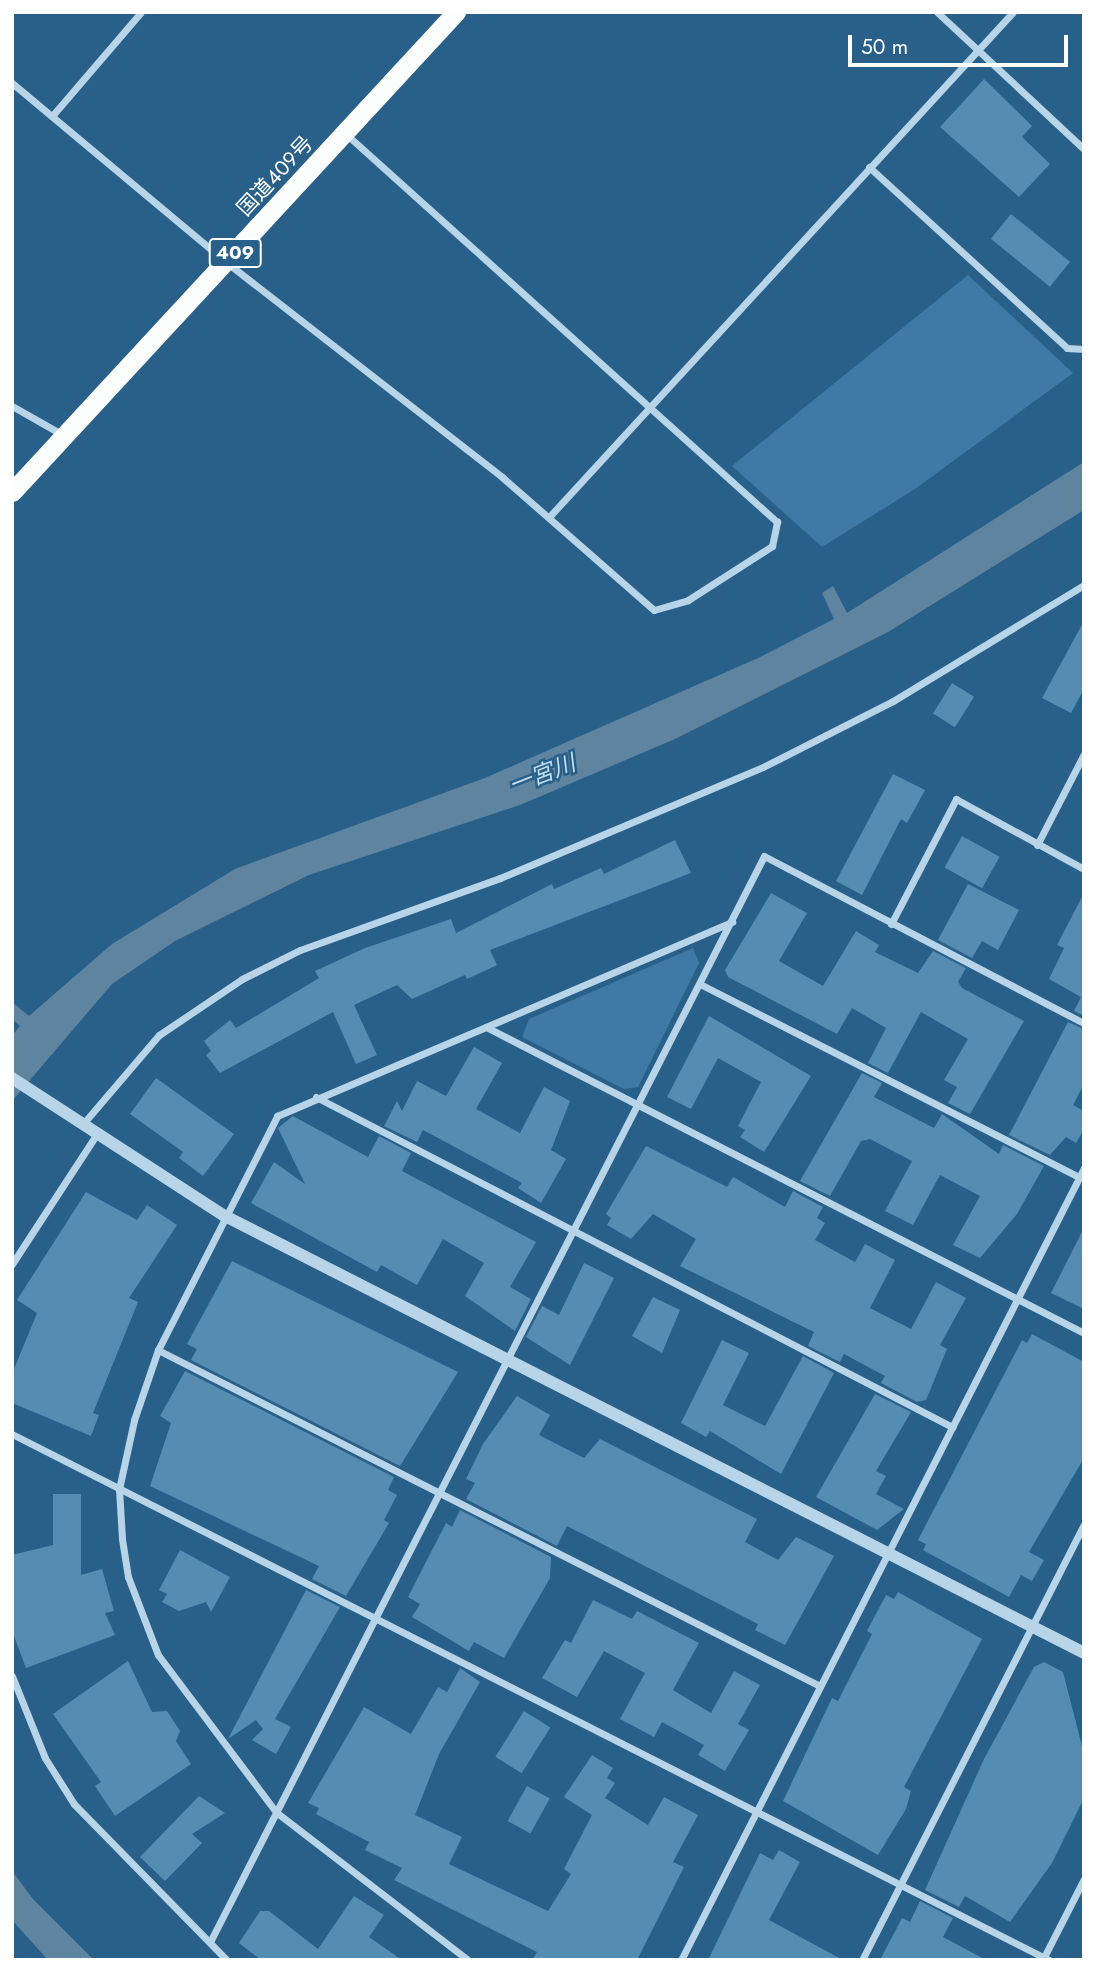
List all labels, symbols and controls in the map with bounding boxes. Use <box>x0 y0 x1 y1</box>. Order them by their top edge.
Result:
scale bar <box>851 21 1072 65</box>
text: 50 m <box>861 32 908 62</box>
street label: 国道409号 <box>232 131 318 221</box>
road number: 409 <box>207 238 263 268</box>
water label: 一宮川 <box>505 749 579 799</box>

